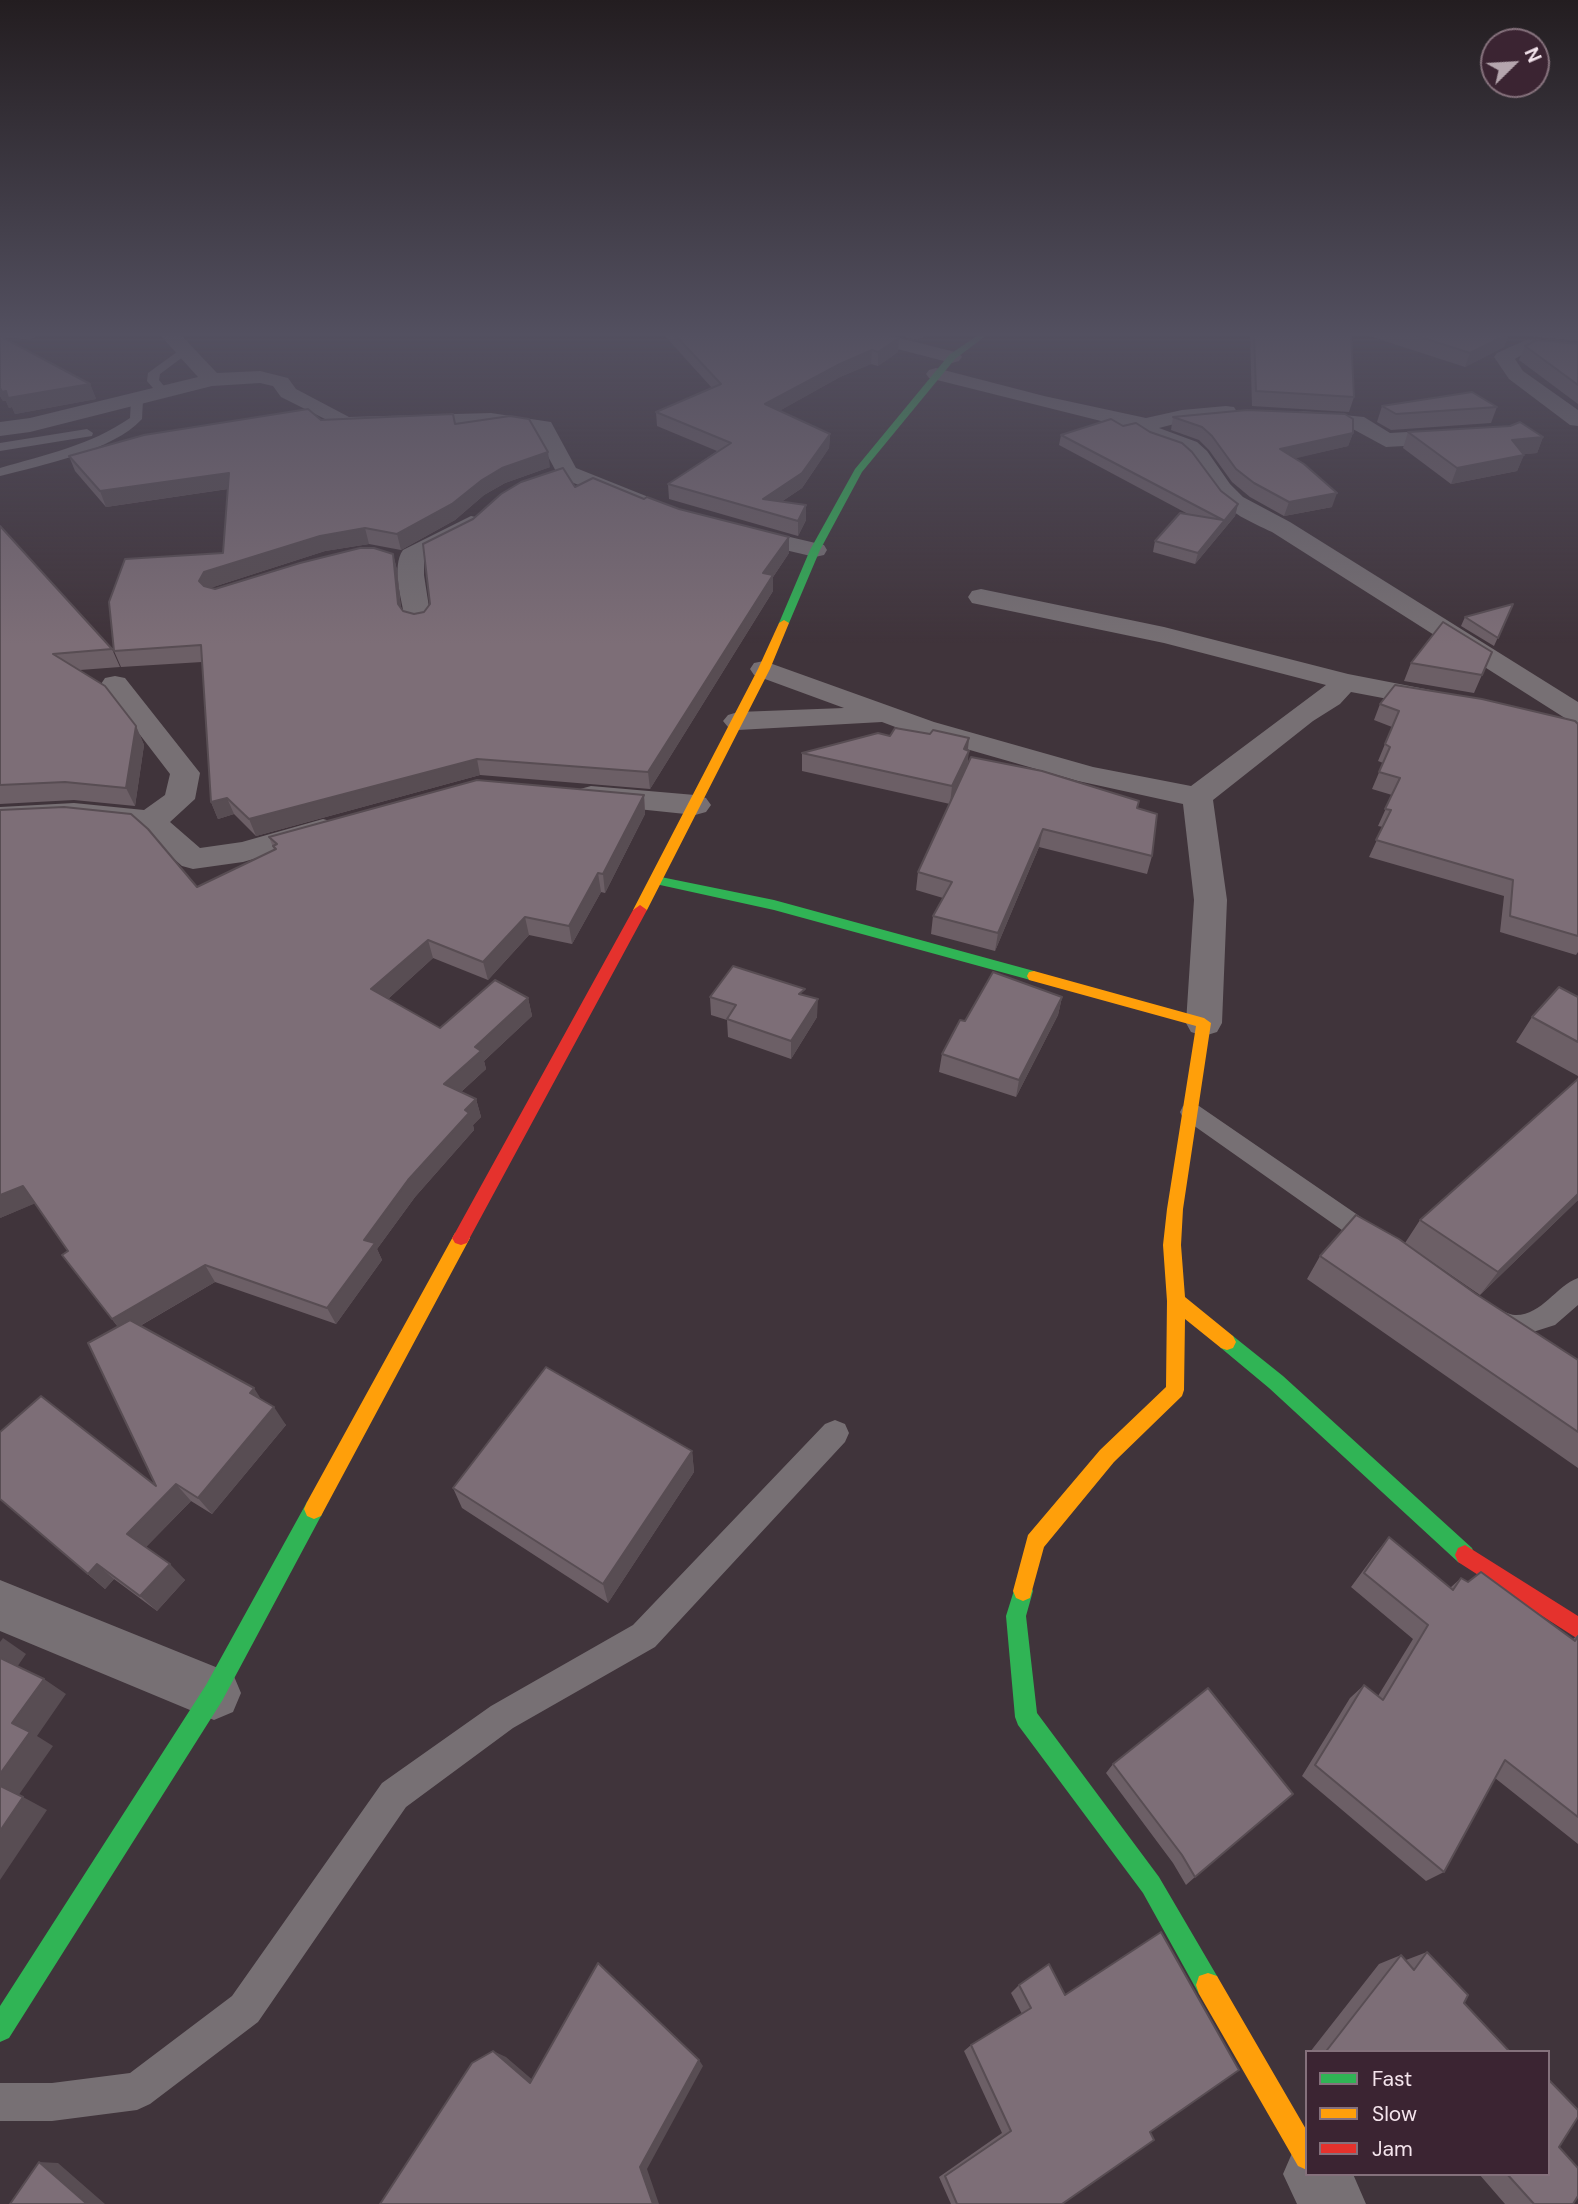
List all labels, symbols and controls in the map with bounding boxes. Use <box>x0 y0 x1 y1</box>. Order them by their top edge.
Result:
north arrow <box>1480 28 1550 98</box>
text: N <box>1519 44 1547 66</box>
legend <box>1305 2050 1550 2176</box>
text: Fast <box>1372 2065 1412 2093</box>
text: Slow <box>1372 2100 1417 2128</box>
text: Jam <box>1372 2135 1413 2163</box>

